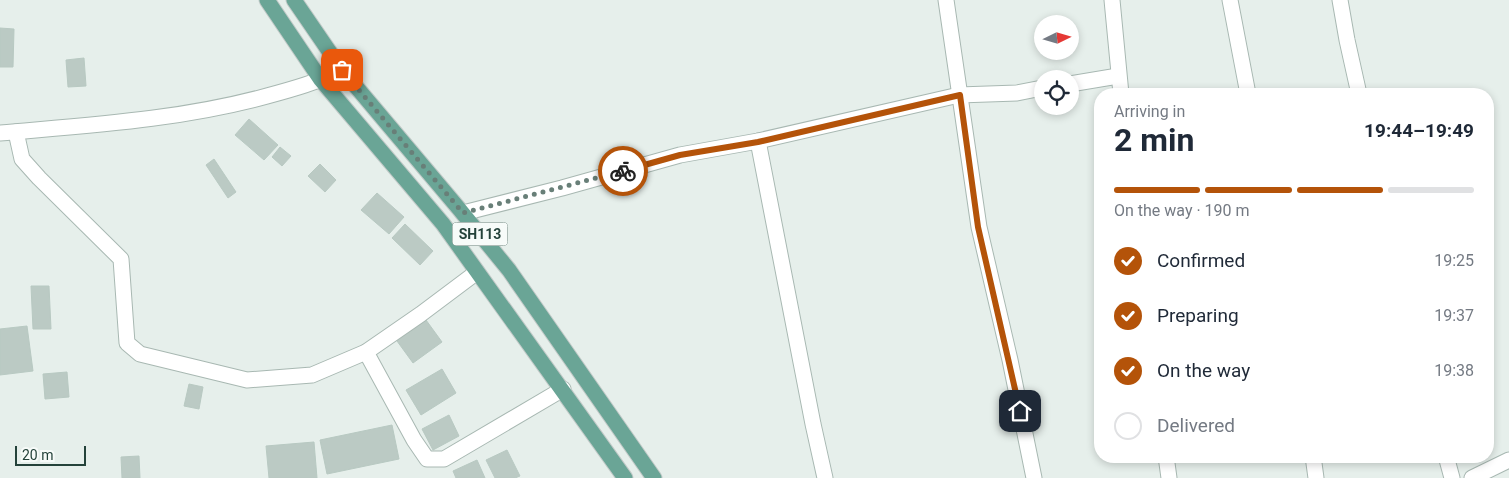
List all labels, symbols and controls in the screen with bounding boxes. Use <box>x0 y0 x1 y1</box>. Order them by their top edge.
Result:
north arrow <box>1034 15 1079 60</box>
map controls <box>1034 15 1079 115</box>
pin <box>321 49 363 91</box>
icon: bag <box>328 56 356 84</box>
button: locate <box>1034 70 1079 115</box>
text: Arriving in <box>1114 102 1185 121</box>
text: 19:44–19:49 <box>1364 119 1474 142</box>
text: 2 min <box>1114 121 1194 159</box>
courier <box>598 146 648 196</box>
icon: bike <box>609 157 637 185</box>
text: On the way · 190 m <box>1114 201 1250 220</box>
road number: SH113 <box>452 222 508 245</box>
icon: check <box>1114 247 1142 275</box>
text: Confirmed <box>1157 249 1245 272</box>
text: 19:25 <box>1434 251 1474 270</box>
icon: check <box>1114 302 1142 330</box>
text: Preparing <box>1157 304 1239 327</box>
text: 19:37 <box>1434 306 1474 325</box>
icon: check <box>1114 357 1142 385</box>
text: On the way <box>1157 359 1250 382</box>
text: 19:38 <box>1434 361 1474 380</box>
pin <box>999 390 1041 432</box>
icon: home <box>1006 397 1034 425</box>
text: Delivered <box>1157 414 1235 437</box>
scale bar <box>15 443 86 466</box>
text: 20 m <box>22 447 54 463</box>

